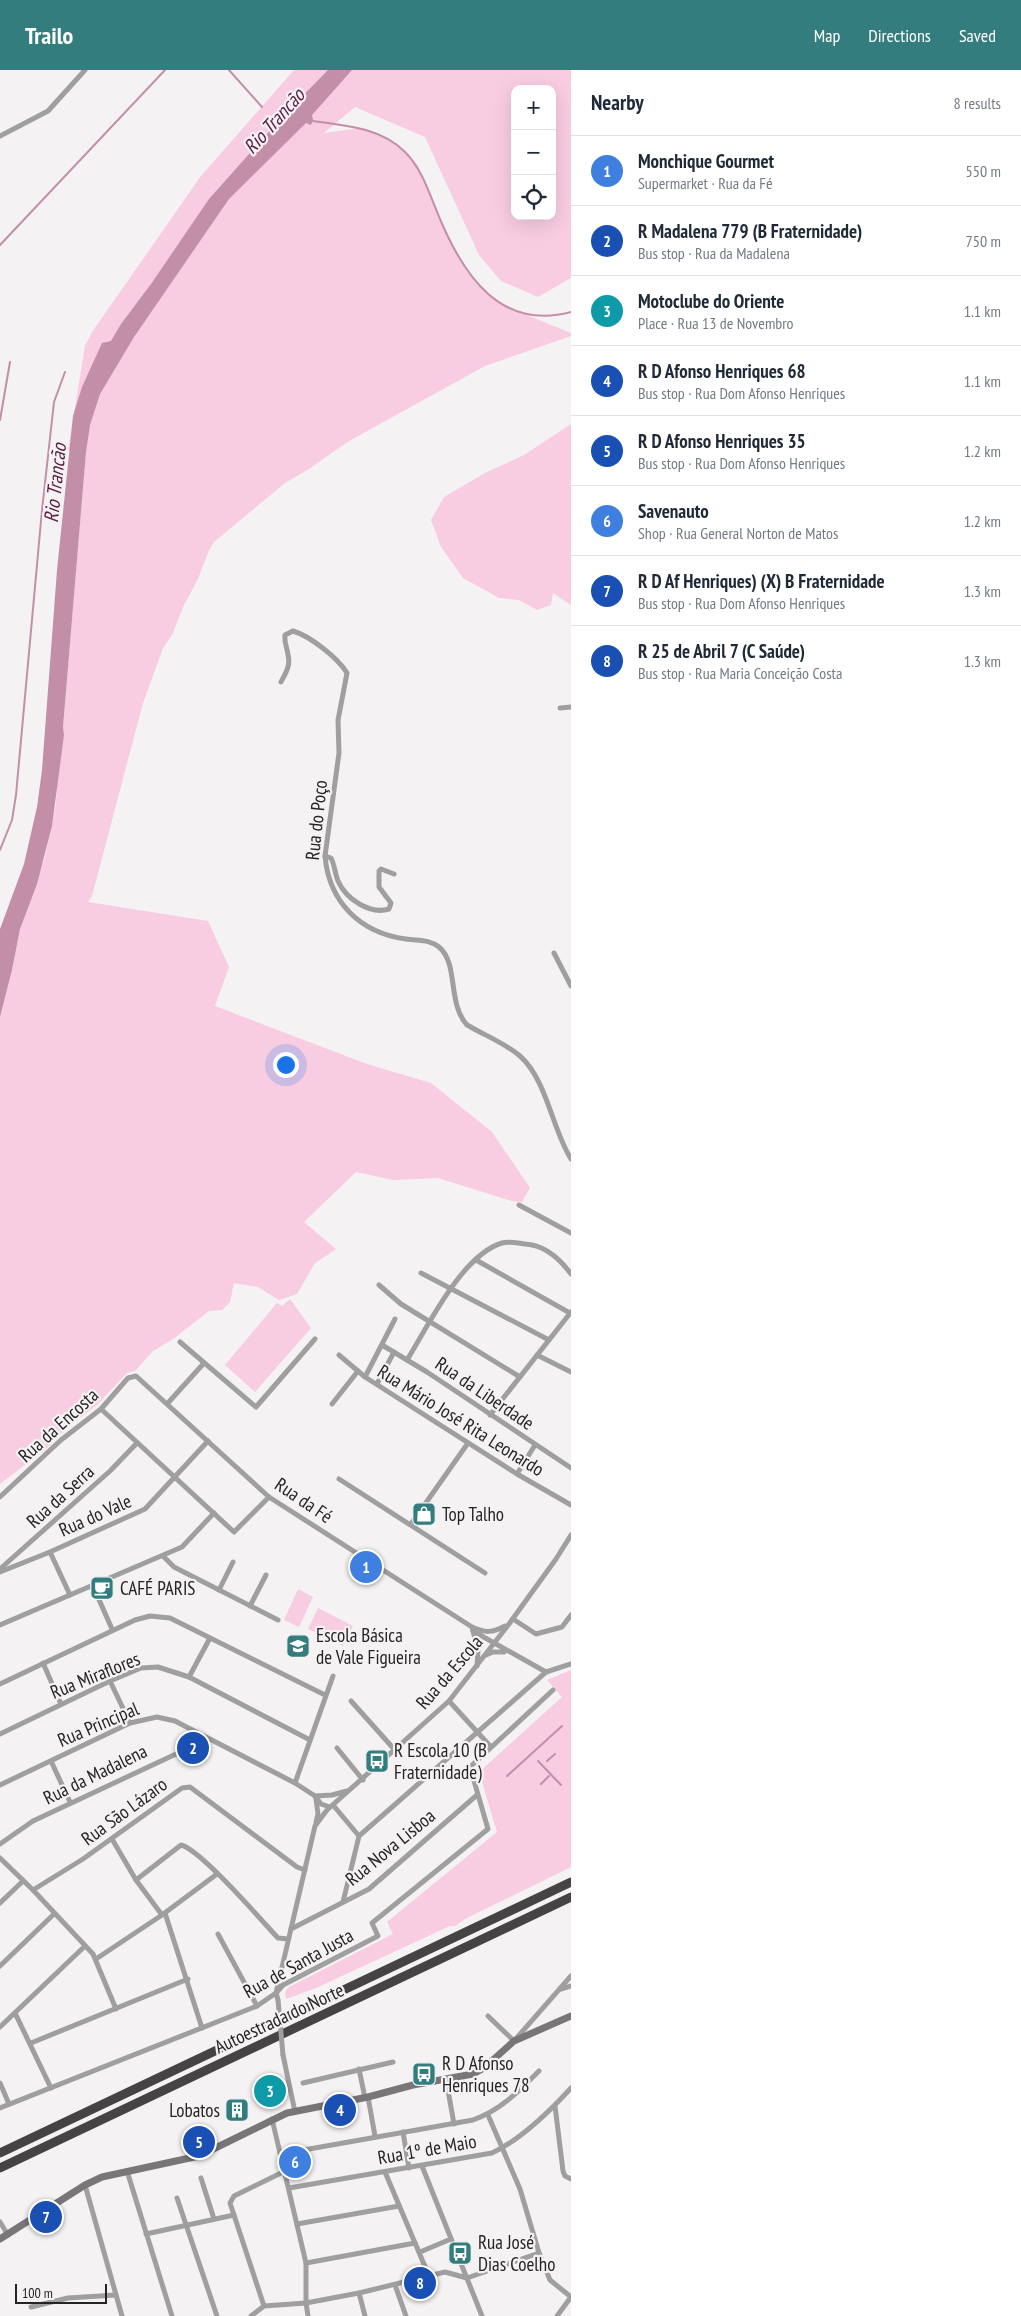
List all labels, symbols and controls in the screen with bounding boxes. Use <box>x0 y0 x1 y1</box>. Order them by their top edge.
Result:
text: Trailo <box>25 20 73 51</box>
text: Map <box>814 24 840 47</box>
text: Directions <box>868 24 931 47</box>
text: Saved <box>959 24 996 47</box>
water label: Rio Trancão <box>238 82 311 159</box>
map controls <box>511 85 556 220</box>
button: + <box>511 85 556 130</box>
text: Nearby <box>591 89 644 116</box>
text: 8 results <box>954 93 1001 113</box>
button: − <box>511 130 556 175</box>
text: Monchique Gourmet <box>638 149 774 173</box>
text: 1 <box>603 161 611 181</box>
text: 550 m <box>966 161 1001 181</box>
text: Supermarket · Rua da Fé <box>638 173 773 193</box>
button: locate <box>511 175 556 220</box>
text: R Madalena 779 (B Fraternidade) <box>638 219 862 243</box>
text: 2 <box>603 231 611 251</box>
text: 750 m <box>966 231 1001 251</box>
text: Bus stop · Rua da Madalena <box>638 243 790 263</box>
text: Motoclube do Oriente <box>638 289 785 313</box>
text: 3 <box>603 301 611 321</box>
text: 1.1 km <box>964 301 1001 321</box>
text: Place · Rua 13 de Novembro <box>638 313 794 333</box>
text: R D Afonso Henriques 68 <box>638 359 806 383</box>
text: 4 <box>603 371 611 391</box>
text: 1.1 km <box>964 371 1001 391</box>
text: Bus stop · Rua Dom Afonso Henriques <box>638 383 845 403</box>
text: R D Afonso Henriques 35 <box>638 429 806 453</box>
water label: Rio Trancão <box>38 441 72 524</box>
text: 5 <box>603 441 611 461</box>
text: 1.2 km <box>964 441 1001 461</box>
text: Bus stop · Rua Dom Afonso Henriques <box>638 453 845 473</box>
text: Savenauto <box>638 499 709 523</box>
text: 6 <box>603 511 611 531</box>
text: 1.2 km <box>964 511 1001 531</box>
text: Shop · Rua General Norton de Matos <box>638 523 838 543</box>
text: R D Af Henriques) (X) B Fraternidade <box>638 569 885 593</box>
text: 7 <box>603 581 611 601</box>
text: 1.3 km <box>964 581 1001 601</box>
text: Bus stop · Rua Dom Afonso Henriques <box>638 593 845 613</box>
text: R 25 de Abril 7 (C Saúde) <box>638 639 805 663</box>
text: 8 <box>603 651 611 671</box>
text: 1.3 km <box>964 651 1001 671</box>
text: Bus stop · Rua Maria Conceição Costa <box>638 663 842 683</box>
street label: Rua do Poço <box>300 779 332 861</box>
your location <box>273 1052 299 1078</box>
street label: Rua da Liberdade <box>431 1351 539 1435</box>
street label: Rua Mário José Rita Leonardo <box>373 1359 549 1481</box>
street label: Rua da Encosta <box>13 1383 103 1467</box>
street label: Rua da Serra <box>21 1459 99 1533</box>
street label: Rua da Fé <box>271 1472 338 1528</box>
street label: Rua do Vale <box>55 1488 135 1542</box>
shop icon: Top Talho <box>411 1501 437 1527</box>
place label: Top Talho <box>442 1502 504 1526</box>
pin: 1 <box>350 1548 382 1586</box>
cafe icon: CAFÉ PARIS <box>89 1575 115 1601</box>
place label: CAFÉ PARIS <box>120 1576 195 1600</box>
place label: Escola Básica de Vale Figueira <box>316 1623 421 1669</box>
street label: Rua da Escola <box>410 1630 488 1714</box>
school or university icon: Escola Básica de Vale Figueira <box>285 1633 311 1659</box>
street label: Rua Miraflores <box>47 1646 143 1704</box>
street label: Rua Principal <box>54 1696 143 1752</box>
pin: 2 <box>177 1729 209 1767</box>
place label: R Escola 10 (B Fraternidade) <box>394 1738 487 1784</box>
street label: Rua da Madalena <box>39 1739 151 1809</box>
bus stop icon: R Escola 10 (B Fraternidade) <box>364 1748 390 1774</box>
street label: Rua São Lázaro <box>76 1772 172 1850</box>
street label: Rua Nova Lisboa <box>340 1803 440 1891</box>
street label: Rua de Santa Justa <box>239 1923 357 2003</box>
street label: Autoestrada do Norte <box>210 1977 348 2058</box>
place label: R D Afonso Henriques 78 <box>442 2051 530 2097</box>
bus stop icon: R D Afonso Henriques 78 <box>411 2061 437 2087</box>
pin: 3 <box>254 2072 286 2110</box>
pin: 4 <box>324 2091 356 2129</box>
building icon: Lobatos <box>224 2097 250 2123</box>
place label: Lobatos <box>169 2098 220 2122</box>
pin: 5 <box>183 2123 215 2161</box>
street label: Rua 1º de Maio <box>376 2129 478 2169</box>
pin: 6 <box>279 2143 311 2181</box>
pin: 7 <box>30 2198 62 2236</box>
place label: Rua José Dias Coelho <box>478 2230 555 2276</box>
bus stop icon: Rua José Dias Coelho <box>447 2240 473 2266</box>
pin: 8 <box>404 2264 436 2302</box>
scale bar <box>15 2281 108 2304</box>
text: 100 m <box>22 2284 53 2302</box>

